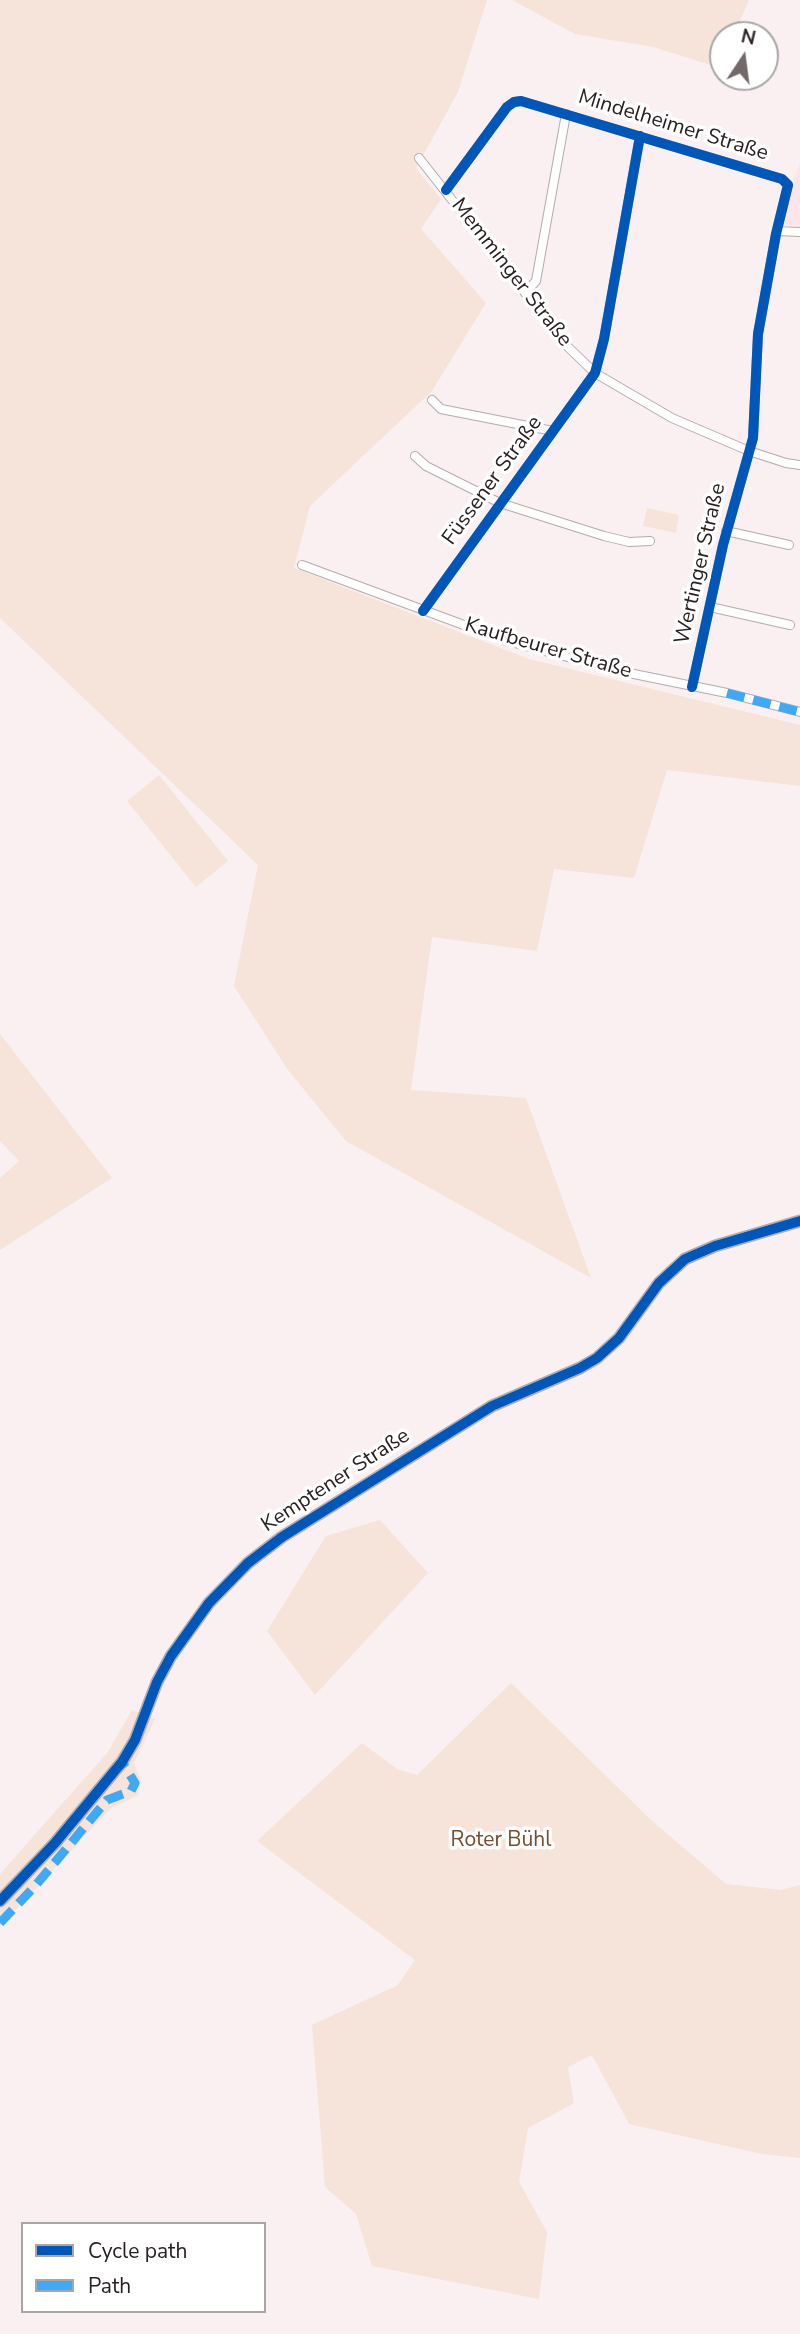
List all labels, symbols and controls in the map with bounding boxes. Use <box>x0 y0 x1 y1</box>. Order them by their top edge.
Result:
north arrow <box>709 21 779 91</box>
text: N <box>738 23 758 52</box>
street label: Mindelheimer Straße <box>575 85 771 167</box>
street label: Memminger Straße <box>445 194 577 352</box>
street label: Füssener Straße <box>438 412 548 550</box>
street label: Wertinger Straße <box>670 481 732 647</box>
street label: Kaufbeurer Straße <box>462 613 634 685</box>
street label: Kemptener Straße <box>257 1424 415 1538</box>
park label: Roter Bühl <box>451 1828 551 1854</box>
legend <box>21 2222 266 2313</box>
text: Cycle path <box>88 2237 187 2265</box>
text: Path <box>88 2272 131 2300</box>

